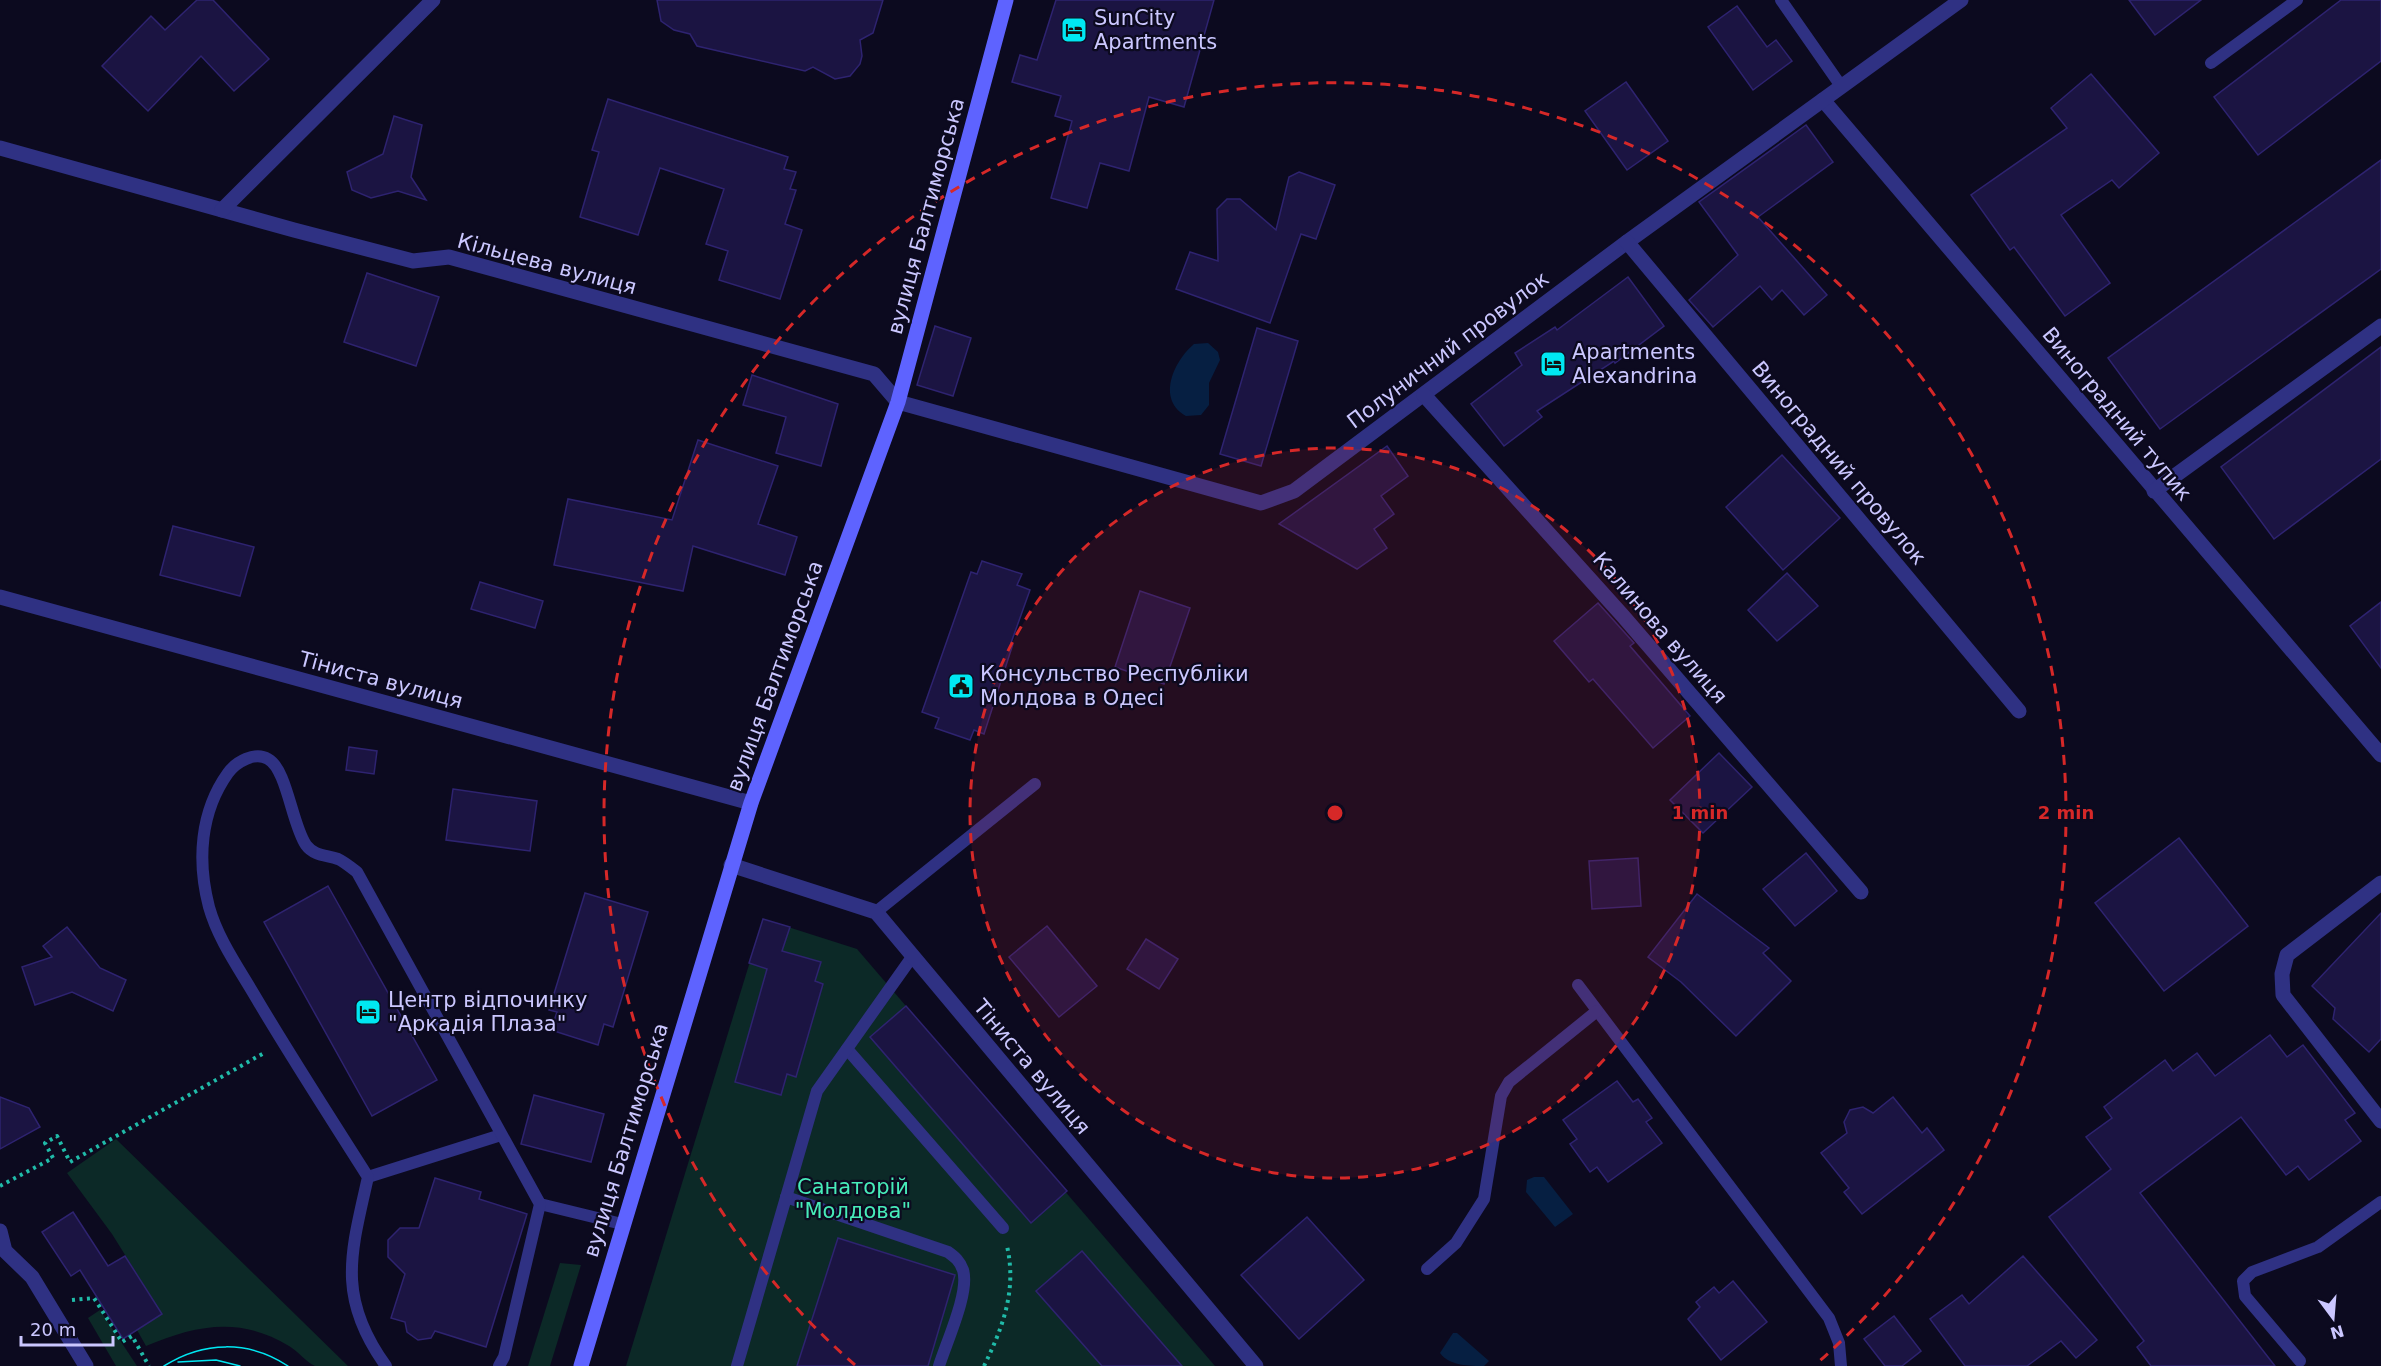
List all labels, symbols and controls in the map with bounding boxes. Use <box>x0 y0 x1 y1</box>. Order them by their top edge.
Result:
place label: SunCity Apartments <box>1094 6 1217 54</box>
hotel icon: SunCity Apartments <box>1059 15 1089 45</box>
street label: вулиця Балтиморська <box>883 95 969 337</box>
street label: Кільцева вулиця <box>455 229 639 299</box>
street label: Полуничний провулок <box>1343 266 1553 434</box>
street label: Виноградний тупик <box>2037 322 2197 506</box>
place label: Apartments Alexandrina <box>1572 340 1697 388</box>
hotel icon: Apartments Alexandrina <box>1538 349 1568 379</box>
street label: Виноградний провулок <box>1747 357 1931 569</box>
street label: Калинова вулиця <box>1588 548 1732 708</box>
street label: вулиця Балтиморська <box>722 557 828 795</box>
street label: Тіниста вулиця <box>296 646 465 713</box>
place label: Консульство Республіки Молдова в Одесі <box>980 662 1249 710</box>
public building icon: Консульство Республіки Молдова в Одесі <box>946 671 976 701</box>
text: 1 min <box>1672 802 1728 823</box>
text: 2 min <box>2038 802 2094 823</box>
centre of rings <box>1325 803 1345 823</box>
place label: Центр відпочинку "Аркадія Плаза" <box>388 988 587 1036</box>
street label: Тіниста вулиця <box>968 994 1095 1139</box>
hotel icon: Центр відпочинку "Аркадія Плаза" <box>353 997 383 1027</box>
street label: вулиця Балтиморська <box>579 1020 673 1260</box>
park label: Санаторій "Молдова" <box>795 1175 911 1223</box>
north arrow <box>2303 1288 2363 1348</box>
scale bar <box>21 1309 112 1347</box>
text: 20 m <box>30 1319 76 1340</box>
text: N <box>2328 1321 2346 1343</box>

